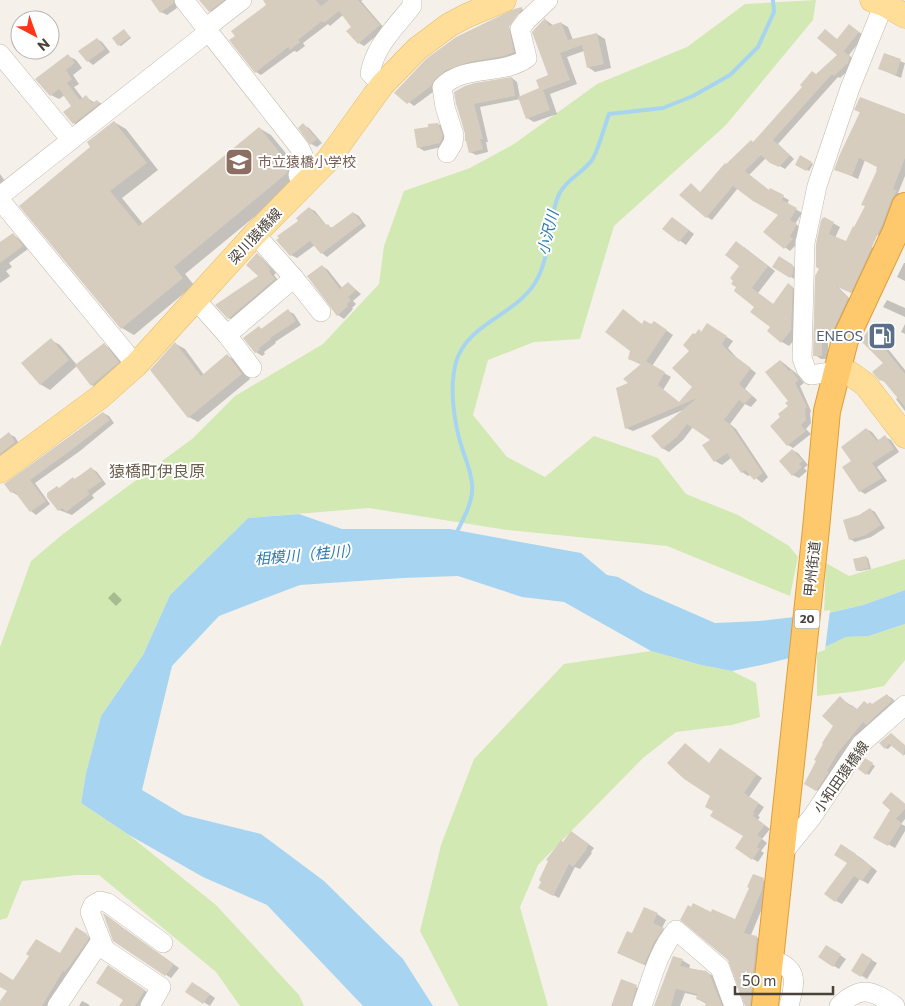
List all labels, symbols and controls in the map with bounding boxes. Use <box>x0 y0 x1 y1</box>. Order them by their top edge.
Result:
north arrow <box>10 10 60 60</box>
text: N <box>34 35 53 55</box>
school or university icon: 市立猿橋小学校 <box>224 147 254 177</box>
place label: 市立猿橋小学校 <box>258 153 356 170</box>
street label: 梁川猿橋線 <box>225 204 285 267</box>
water label: 小沢川 <box>533 207 562 257</box>
fuel station icon: ENEOS <box>867 321 897 351</box>
place label: ENEOS <box>816 327 863 344</box>
district label: 猿橋町伊良原 <box>109 461 205 480</box>
water label: 相模川（桂川） <box>254 540 360 568</box>
street label: 甲州街道 <box>800 540 823 598</box>
road number: 20 <box>794 610 820 628</box>
street label: 小和田猿橋線 <box>810 737 872 816</box>
scale bar <box>735 964 832 996</box>
text: 50 m <box>742 971 776 989</box>

